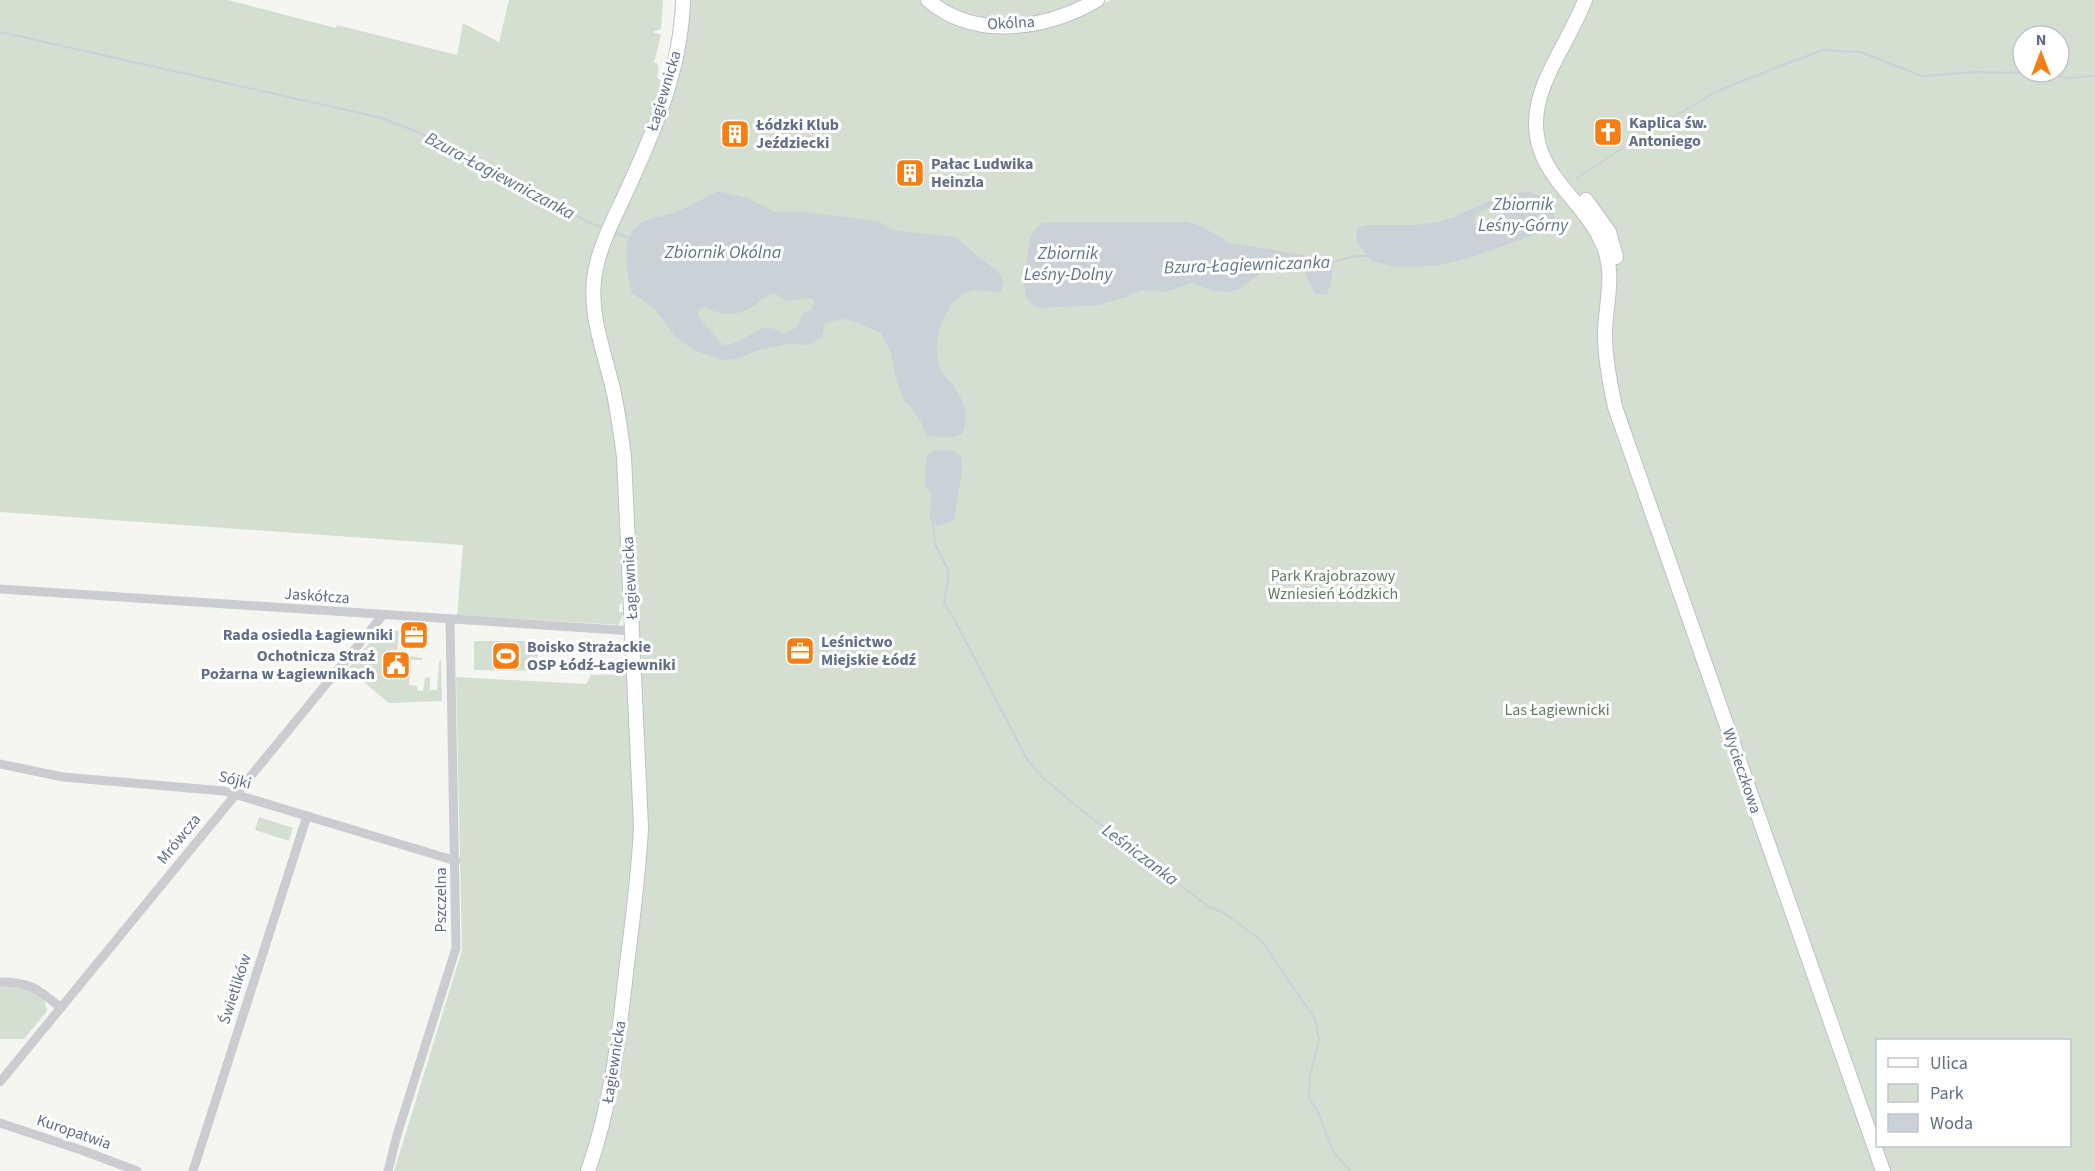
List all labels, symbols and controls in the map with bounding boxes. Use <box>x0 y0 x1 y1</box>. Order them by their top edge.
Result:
street label: Okólna <box>987 11 1035 35</box>
north arrow <box>2011 24 2071 84</box>
text: N <box>2036 29 2046 51</box>
street label: Łagiewnicka <box>641 48 687 135</box>
place label: Kaplica św. Antoniego <box>1628 112 1707 152</box>
place label: Łódzki Klub Jeździecki <box>755 114 839 154</box>
church icon: Kaplica św. Antoniego <box>1592 116 1624 148</box>
building icon: Łódzki Klub Jeździecki <box>719 118 751 150</box>
water label: Bzura-Łagiewniczanka <box>421 126 580 226</box>
place label: Pałac Ludwika Heinzla <box>931 153 1034 193</box>
building icon: Pałac Ludwika Heinzla <box>894 157 926 189</box>
water label: Zbiornik Leśny-Górny <box>1478 192 1569 238</box>
water label: Zbiornik Okólna <box>664 240 782 265</box>
water label: Zbiornik Leśny-Dolny <box>1024 241 1113 287</box>
water label: Bzura-Łagiewniczanka <box>1163 250 1331 280</box>
street label: Łagiewnicka <box>617 536 643 621</box>
park label: Park Krajobrazowy Wzniesień Łódzkich <box>1268 565 1398 605</box>
street label: Jaskółcza <box>284 583 350 609</box>
office icon: Rada osiedla Łagiewniki <box>398 619 430 651</box>
place label: Rada osiedla Łagiewniki <box>223 624 393 646</box>
place label: Leśnictwo Miejskie Łódź <box>821 631 916 671</box>
office icon: Leśnictwo Miejskie Łódź <box>784 635 816 667</box>
place label: Boisko Strażackie OSP Łódź-Łagiewniki <box>527 636 676 676</box>
sports icon: Boisko Strażackie OSP Łódź-Łagiewniki <box>490 640 522 672</box>
place label: Ochotnicza Straż Pożarna w Łagiewnikach <box>201 645 375 685</box>
public building icon: Ochotnicza Straż Pożarna w Łagiewnikach <box>380 649 412 681</box>
park label: Las Łagiewnicki <box>1504 699 1610 721</box>
street label: Wycieczkowa <box>1717 725 1767 817</box>
street label: Sójki <box>216 765 254 795</box>
street label: Mrówcza <box>152 809 206 869</box>
water label: Leśniczanka <box>1097 818 1184 892</box>
street label: Pszczelna <box>430 867 452 933</box>
street label: Świetlików <box>213 950 257 1027</box>
street label: Łagiewnicka <box>596 1019 631 1106</box>
legend <box>1876 1039 2071 1147</box>
text: Ulica <box>1930 1051 1968 1076</box>
text: Park <box>1930 1081 1964 1106</box>
street label: Kuropatwia <box>34 1109 114 1155</box>
text: Woda <box>1930 1111 1973 1136</box>

